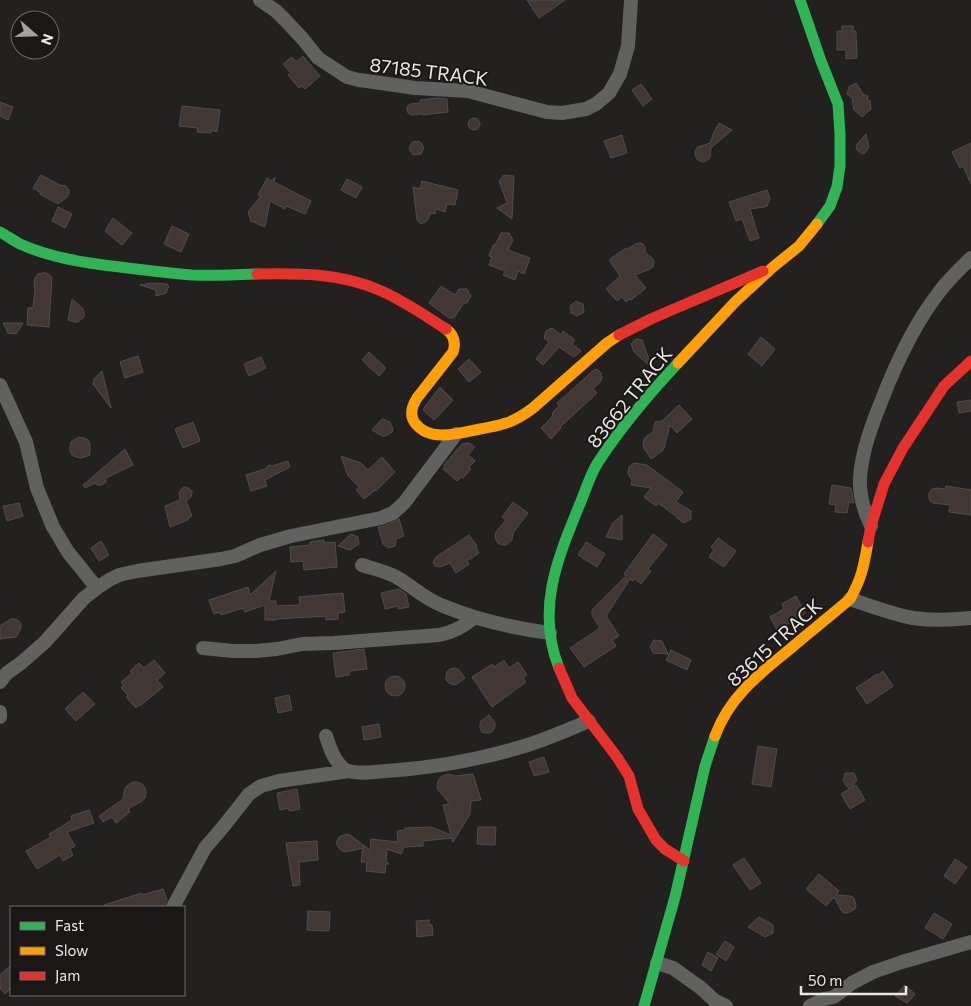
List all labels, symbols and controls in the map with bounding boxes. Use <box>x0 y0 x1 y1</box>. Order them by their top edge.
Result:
north arrow <box>10 10 60 60</box>
text: N <box>38 32 57 47</box>
street label: 87185 TRACK <box>369 52 490 90</box>
street label: 83662 TRACK <box>581 342 677 452</box>
street label: 83615 TRACK <box>722 593 826 691</box>
legend <box>10 906 185 996</box>
text: Fast <box>55 916 84 934</box>
text: Slow <box>55 941 88 959</box>
scale bar <box>801 964 906 996</box>
text: Jam <box>55 966 80 984</box>
text: 50 m <box>808 971 842 989</box>

